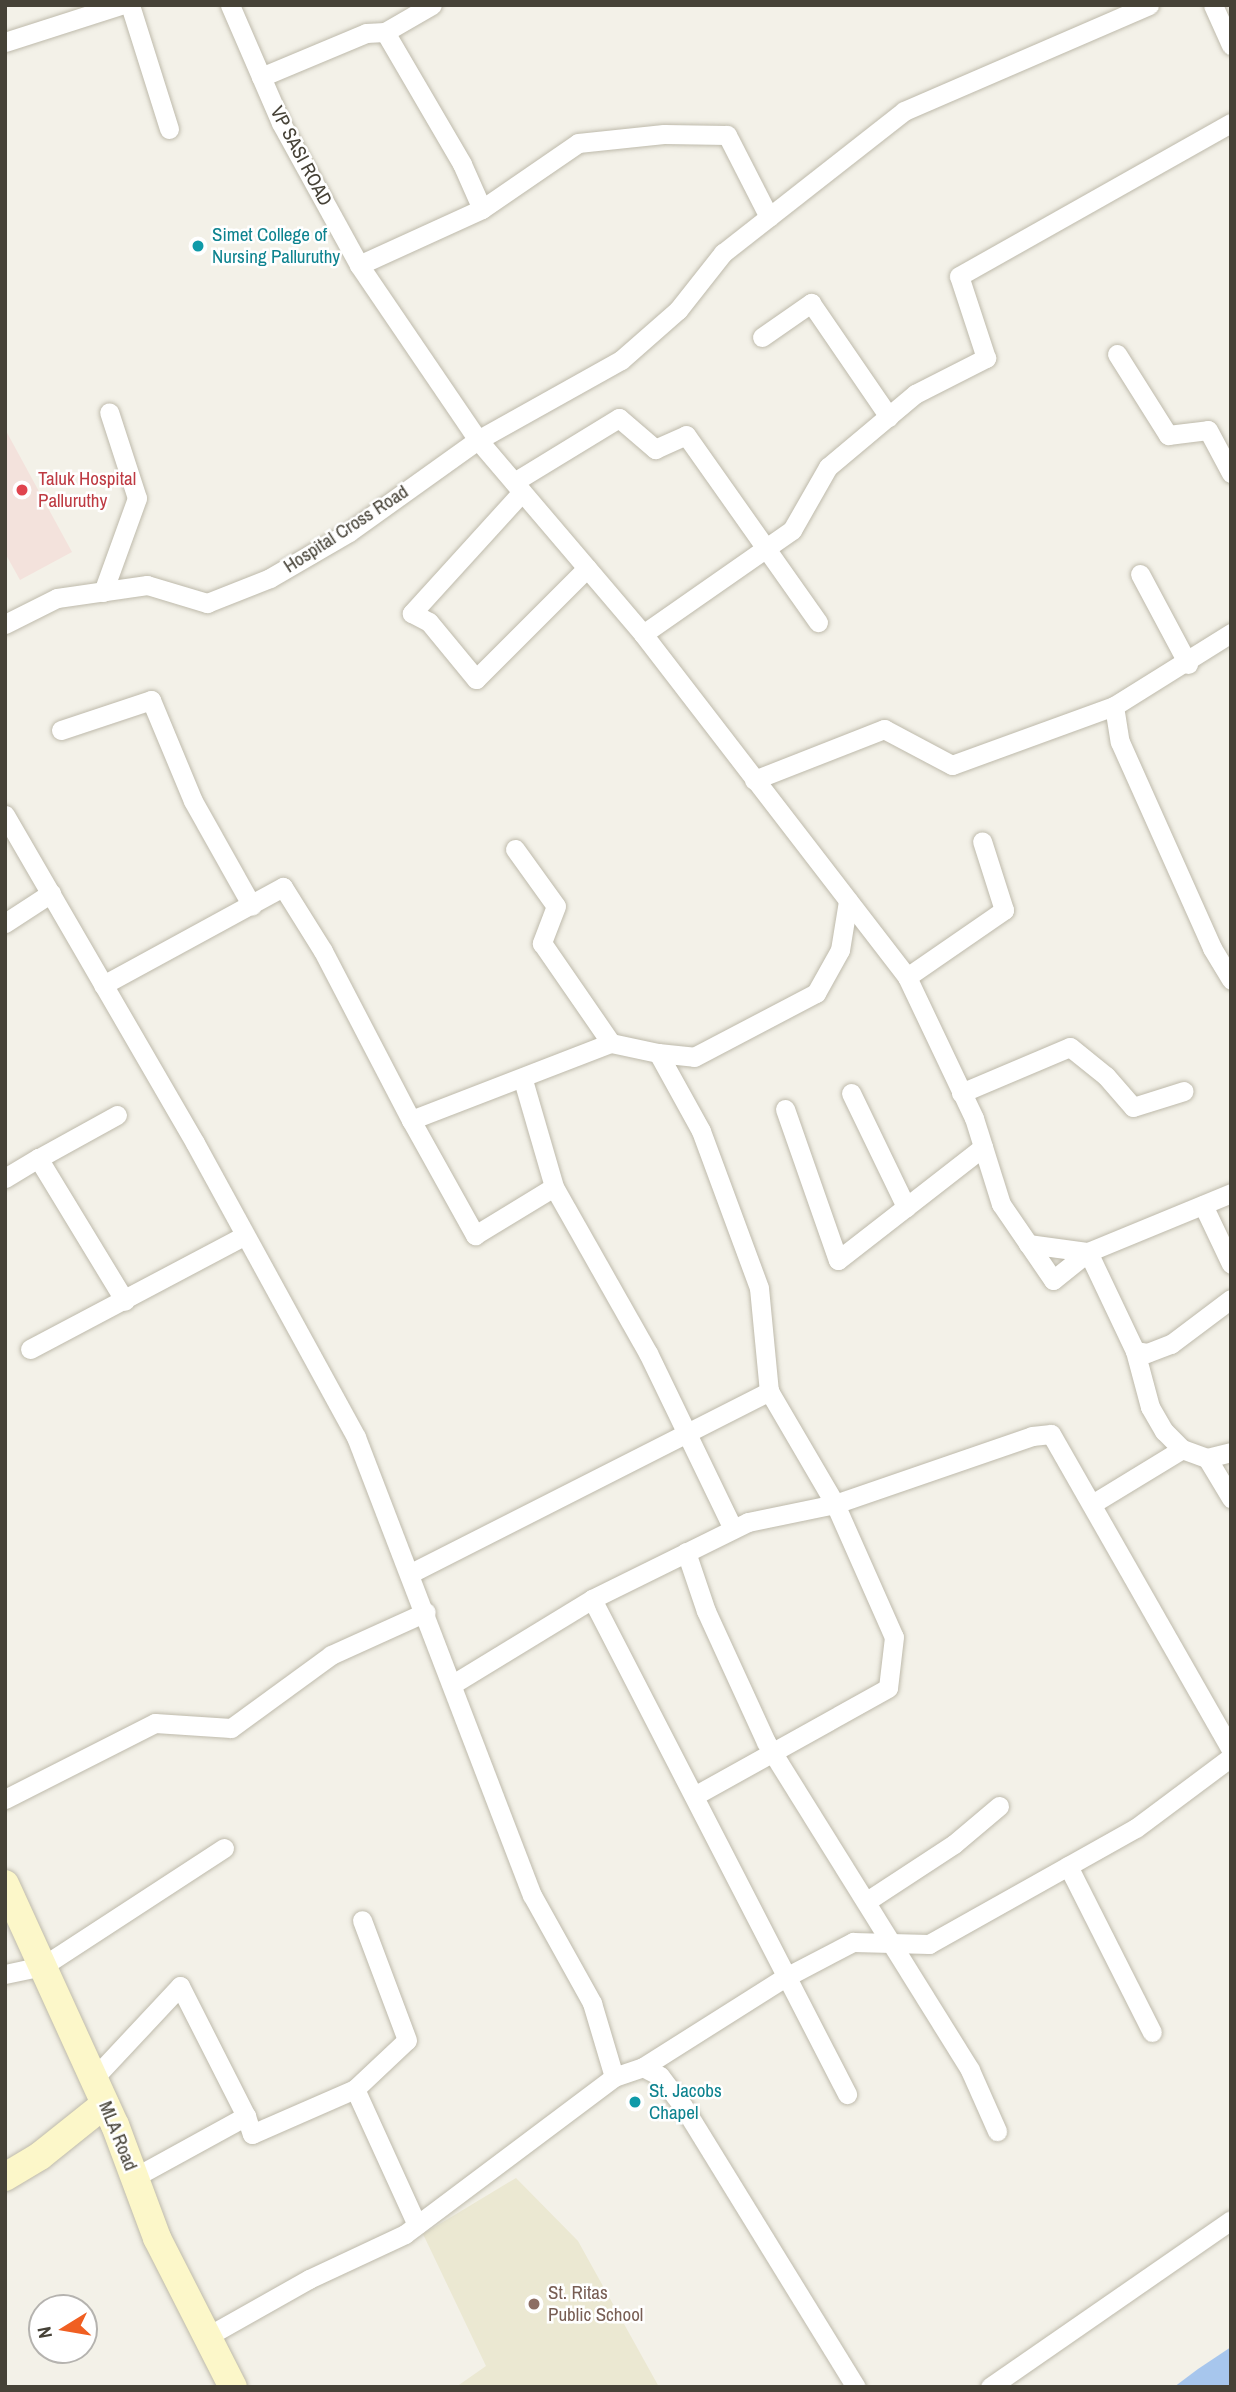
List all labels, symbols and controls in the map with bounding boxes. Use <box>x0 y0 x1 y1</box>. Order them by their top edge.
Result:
street label: VP SASI ROAD <box>265 102 337 210</box>
place label: Simet College of Nursing Palluruthy <box>212 224 340 268</box>
marker: Simet College of Nursing Palluruthy <box>190 238 206 254</box>
place label: Taluk Hospital Palluruthy <box>38 468 136 512</box>
marker: Taluk Hospital Palluruthy <box>12 480 32 500</box>
street label: Hospital Cross Road <box>280 480 412 578</box>
place label: St. Jacobs Chapel <box>649 2080 722 2124</box>
marker: St. Jacobs Chapel <box>627 2094 643 2110</box>
street label: MLA Road <box>94 2098 142 2174</box>
place label: St. Ritas Public School <box>548 2282 643 2326</box>
north arrow <box>28 2294 98 2364</box>
marker: St. Ritas Public School <box>526 2296 542 2312</box>
text: N <box>31 2325 58 2341</box>

